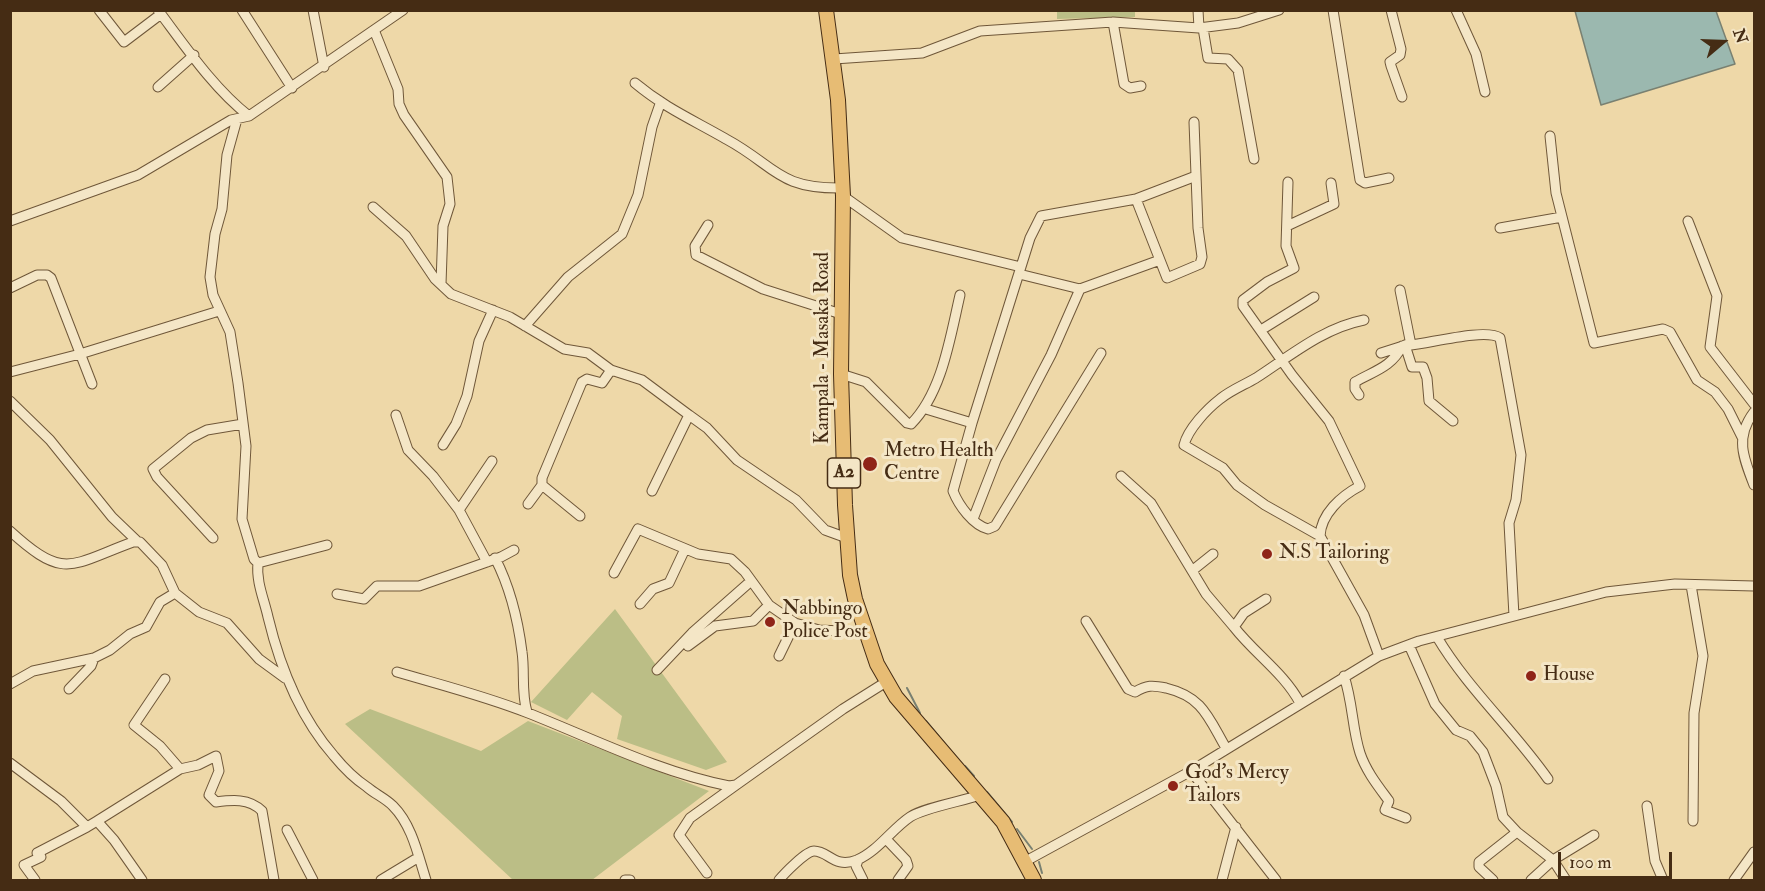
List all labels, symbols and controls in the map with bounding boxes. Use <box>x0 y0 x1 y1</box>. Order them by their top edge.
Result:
north arrow <box>1693 12 1753 72</box>
text: N <box>1728 26 1752 46</box>
street label: Kampala - Masaka Road <box>812 252 836 444</box>
place label: Metro Health Centre <box>884 440 994 487</box>
marker: Metro Health Centre <box>861 455 879 473</box>
road number: A2 <box>828 458 860 488</box>
place label: N.S Tailoring <box>1279 542 1389 566</box>
marker: N.S Tailoring <box>1260 547 1274 561</box>
place label: Nabbingo Police Post <box>782 598 868 645</box>
marker: Nabbingo Police Post <box>763 615 777 629</box>
place label: House <box>1543 664 1594 688</box>
marker: House <box>1524 669 1538 683</box>
place label: God's Mercy Tailors <box>1185 762 1289 809</box>
marker: God's Mercy Tailors <box>1166 779 1180 793</box>
scale bar <box>1561 840 1675 878</box>
text: 100 m <box>1569 851 1612 874</box>

